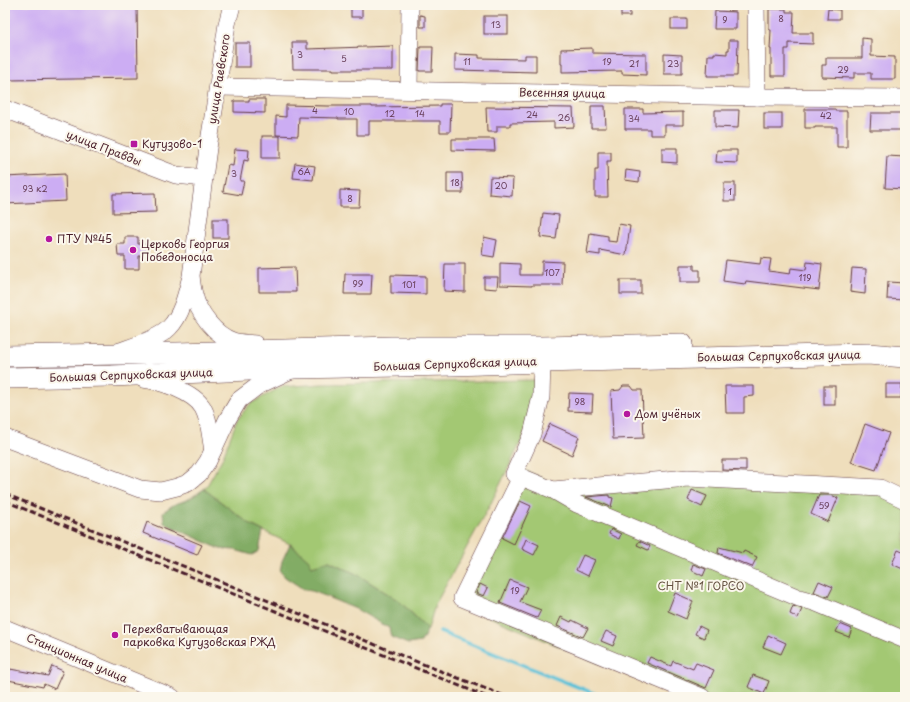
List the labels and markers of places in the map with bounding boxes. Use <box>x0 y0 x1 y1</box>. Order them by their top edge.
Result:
place label: Кутузово-1 <box>142 135 202 152</box>
marker: Кутузово-1 <box>129 139 139 149</box>
place label: ПТУ №45 <box>57 230 112 247</box>
marker: ПТУ №45 <box>44 234 54 244</box>
place label: Церковь Георгия Победоносца <box>141 235 229 265</box>
marker: Церковь Георгия Победоносца <box>128 245 138 255</box>
place label: Дом учёных <box>634 405 701 422</box>
marker: Дом учёных <box>622 409 632 419</box>
place label: Перехватывающая парковка Кутузовская РЖД <box>123 620 276 650</box>
marker: Перехватывающая парковка Кутузовская РЖД <box>110 630 120 640</box>

